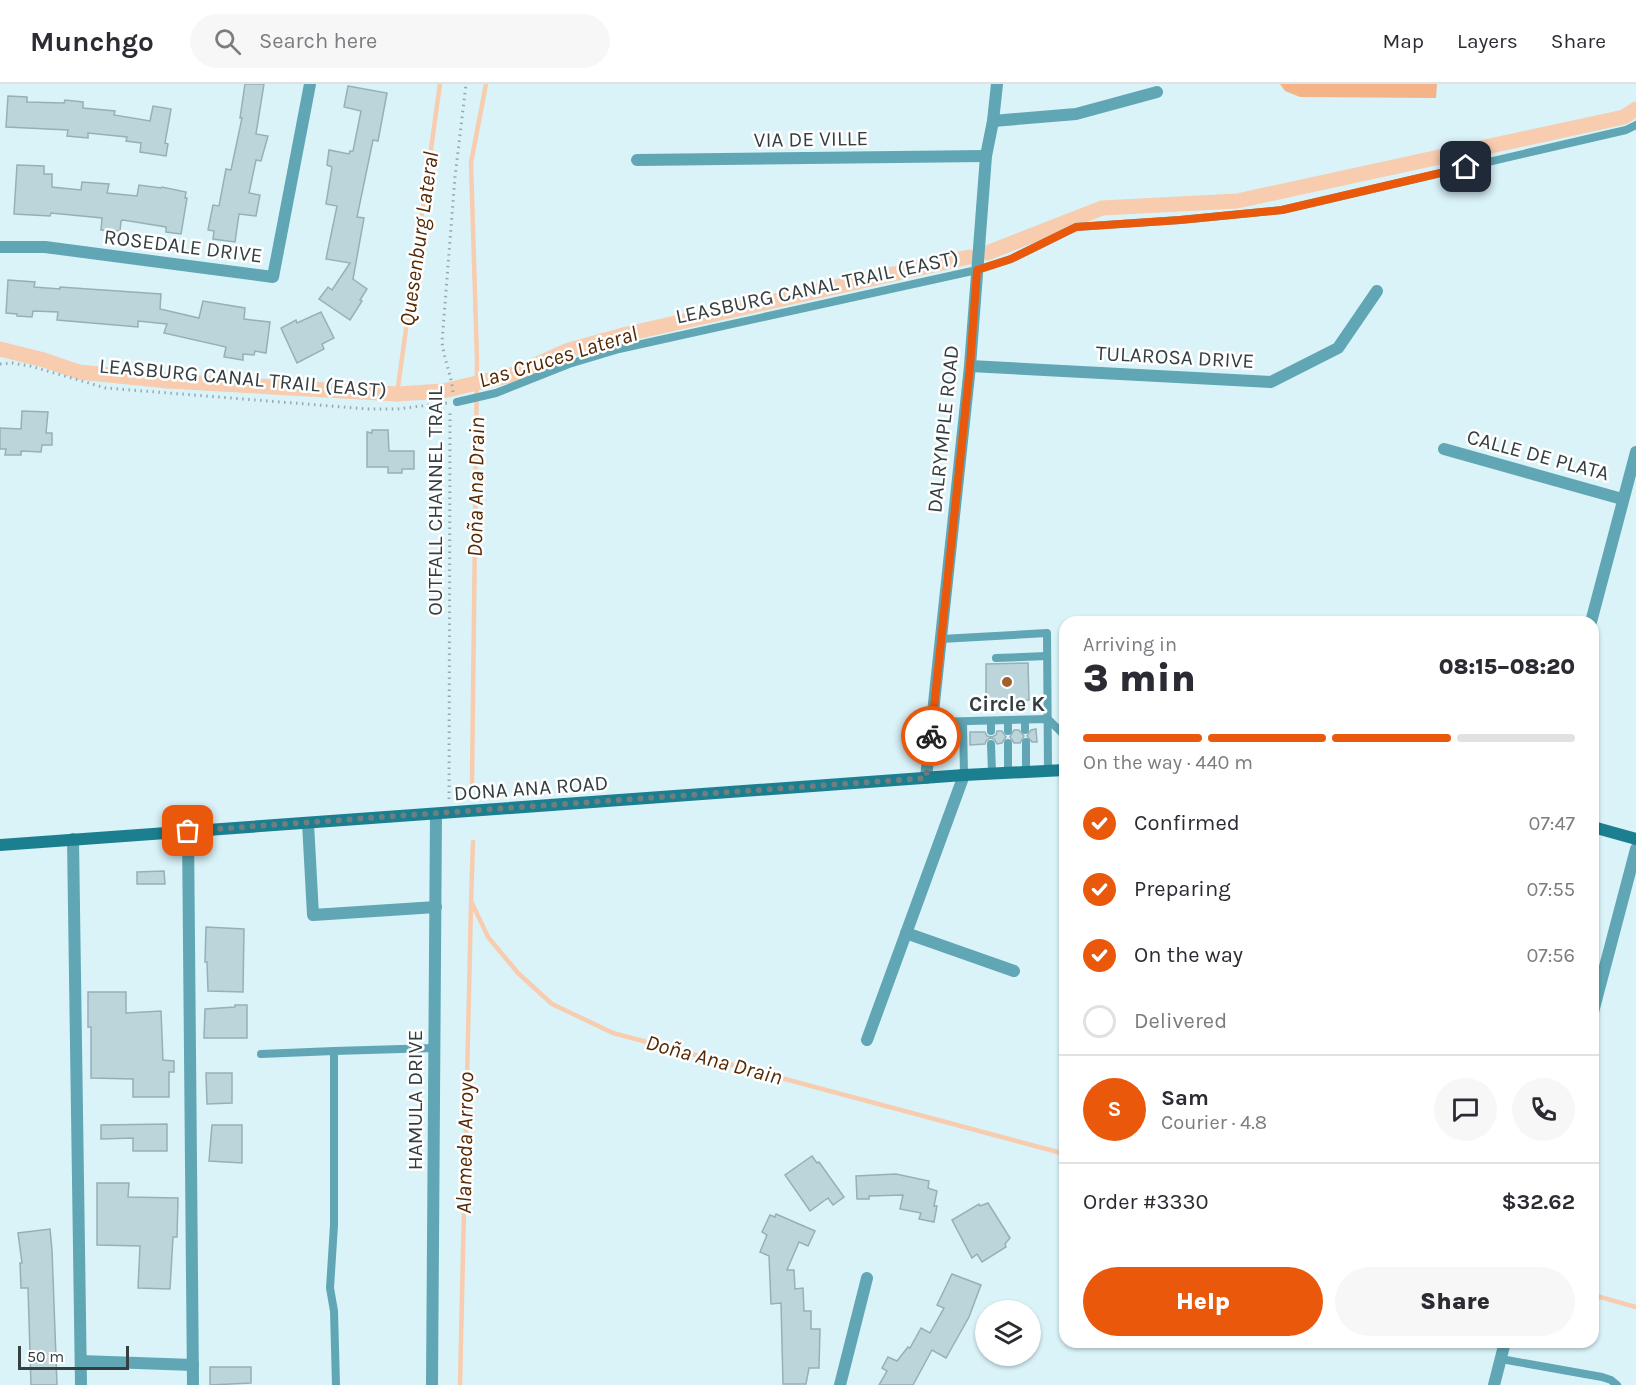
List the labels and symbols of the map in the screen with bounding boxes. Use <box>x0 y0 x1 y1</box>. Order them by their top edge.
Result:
street label: VIA DE VILLE <box>754 126 868 152</box>
pin <box>1440 141 1491 192</box>
water label: Quesenburg Lateral <box>394 150 444 328</box>
street label: ROSEDALE DRIVE <box>102 224 264 268</box>
street label: LEASBURG CANAL TRAIL (EAST) <box>673 245 961 329</box>
water label: Las Cruces Lateral <box>475 320 641 394</box>
street label: TULAROSA DRIVE <box>1095 341 1255 373</box>
street label: DALRYMPLE ROAD <box>922 344 964 514</box>
street label: LEASBURG CANAL TRAIL (EAST) <box>98 353 388 403</box>
street label: OUTFALL CHANNEL TRAIL <box>423 386 447 616</box>
water label: Doña Ana Drain <box>462 417 490 557</box>
street label: CALLE DE PLATA <box>1464 424 1612 486</box>
marker: Circle K <box>1000 675 1014 689</box>
place label: Circle K <box>969 692 1045 716</box>
courier <box>901 706 961 766</box>
street label: DONA ANA ROAD <box>453 771 609 805</box>
pin <box>162 805 213 856</box>
water label: Doña Ana Drain <box>643 1029 785 1091</box>
street label: HAMULA DRIVE <box>403 1030 427 1170</box>
water label: Alameda Arroyo <box>451 1072 479 1214</box>
scale bar <box>18 1343 129 1370</box>

